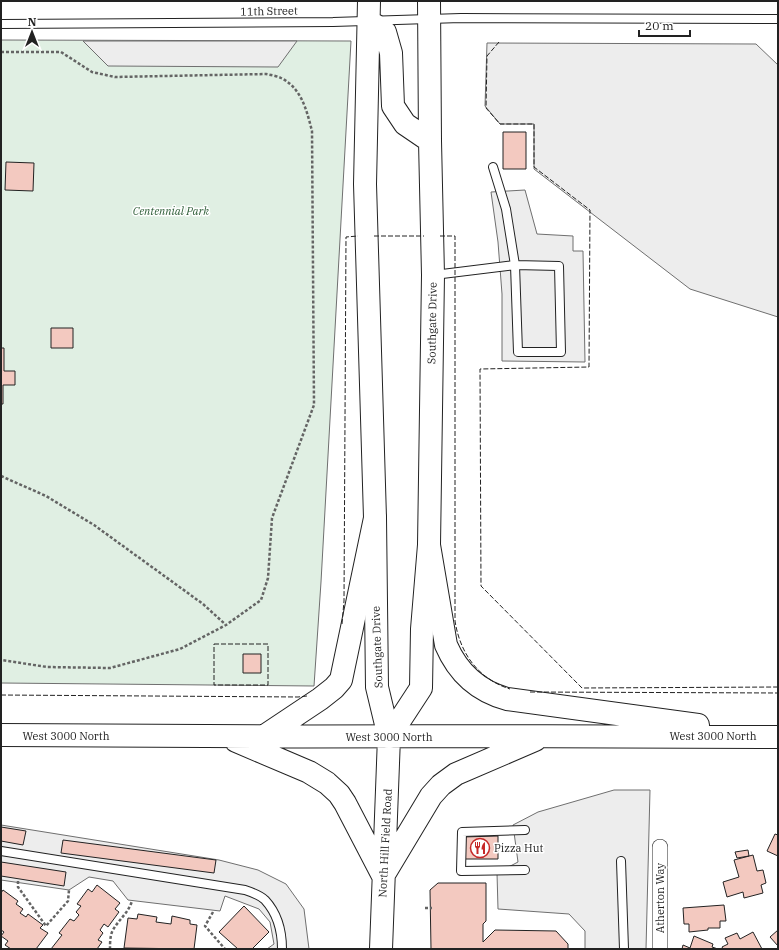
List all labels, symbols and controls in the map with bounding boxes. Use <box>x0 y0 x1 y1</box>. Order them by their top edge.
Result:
street label: 11th Street <box>240 3 298 18</box>
north arrow <box>12 12 52 52</box>
scale bar <box>639 12 690 38</box>
text: N <box>28 15 37 29</box>
text: 20 m <box>645 18 674 33</box>
park label: Centennial Park <box>133 204 209 218</box>
street label: Southgate Drive <box>424 282 440 364</box>
street label: Southgate Drive <box>369 606 385 688</box>
street label: West 3000 North <box>22 729 110 743</box>
street label: West 3000 North <box>669 729 757 743</box>
street label: West 3000 North <box>345 730 433 744</box>
street label: North Hill Field Road <box>375 788 395 898</box>
restaurant icon: Pizza Hut <box>469 837 491 859</box>
place label: Pizza Hut <box>494 841 544 855</box>
street label: Atherton Way <box>653 863 667 933</box>

